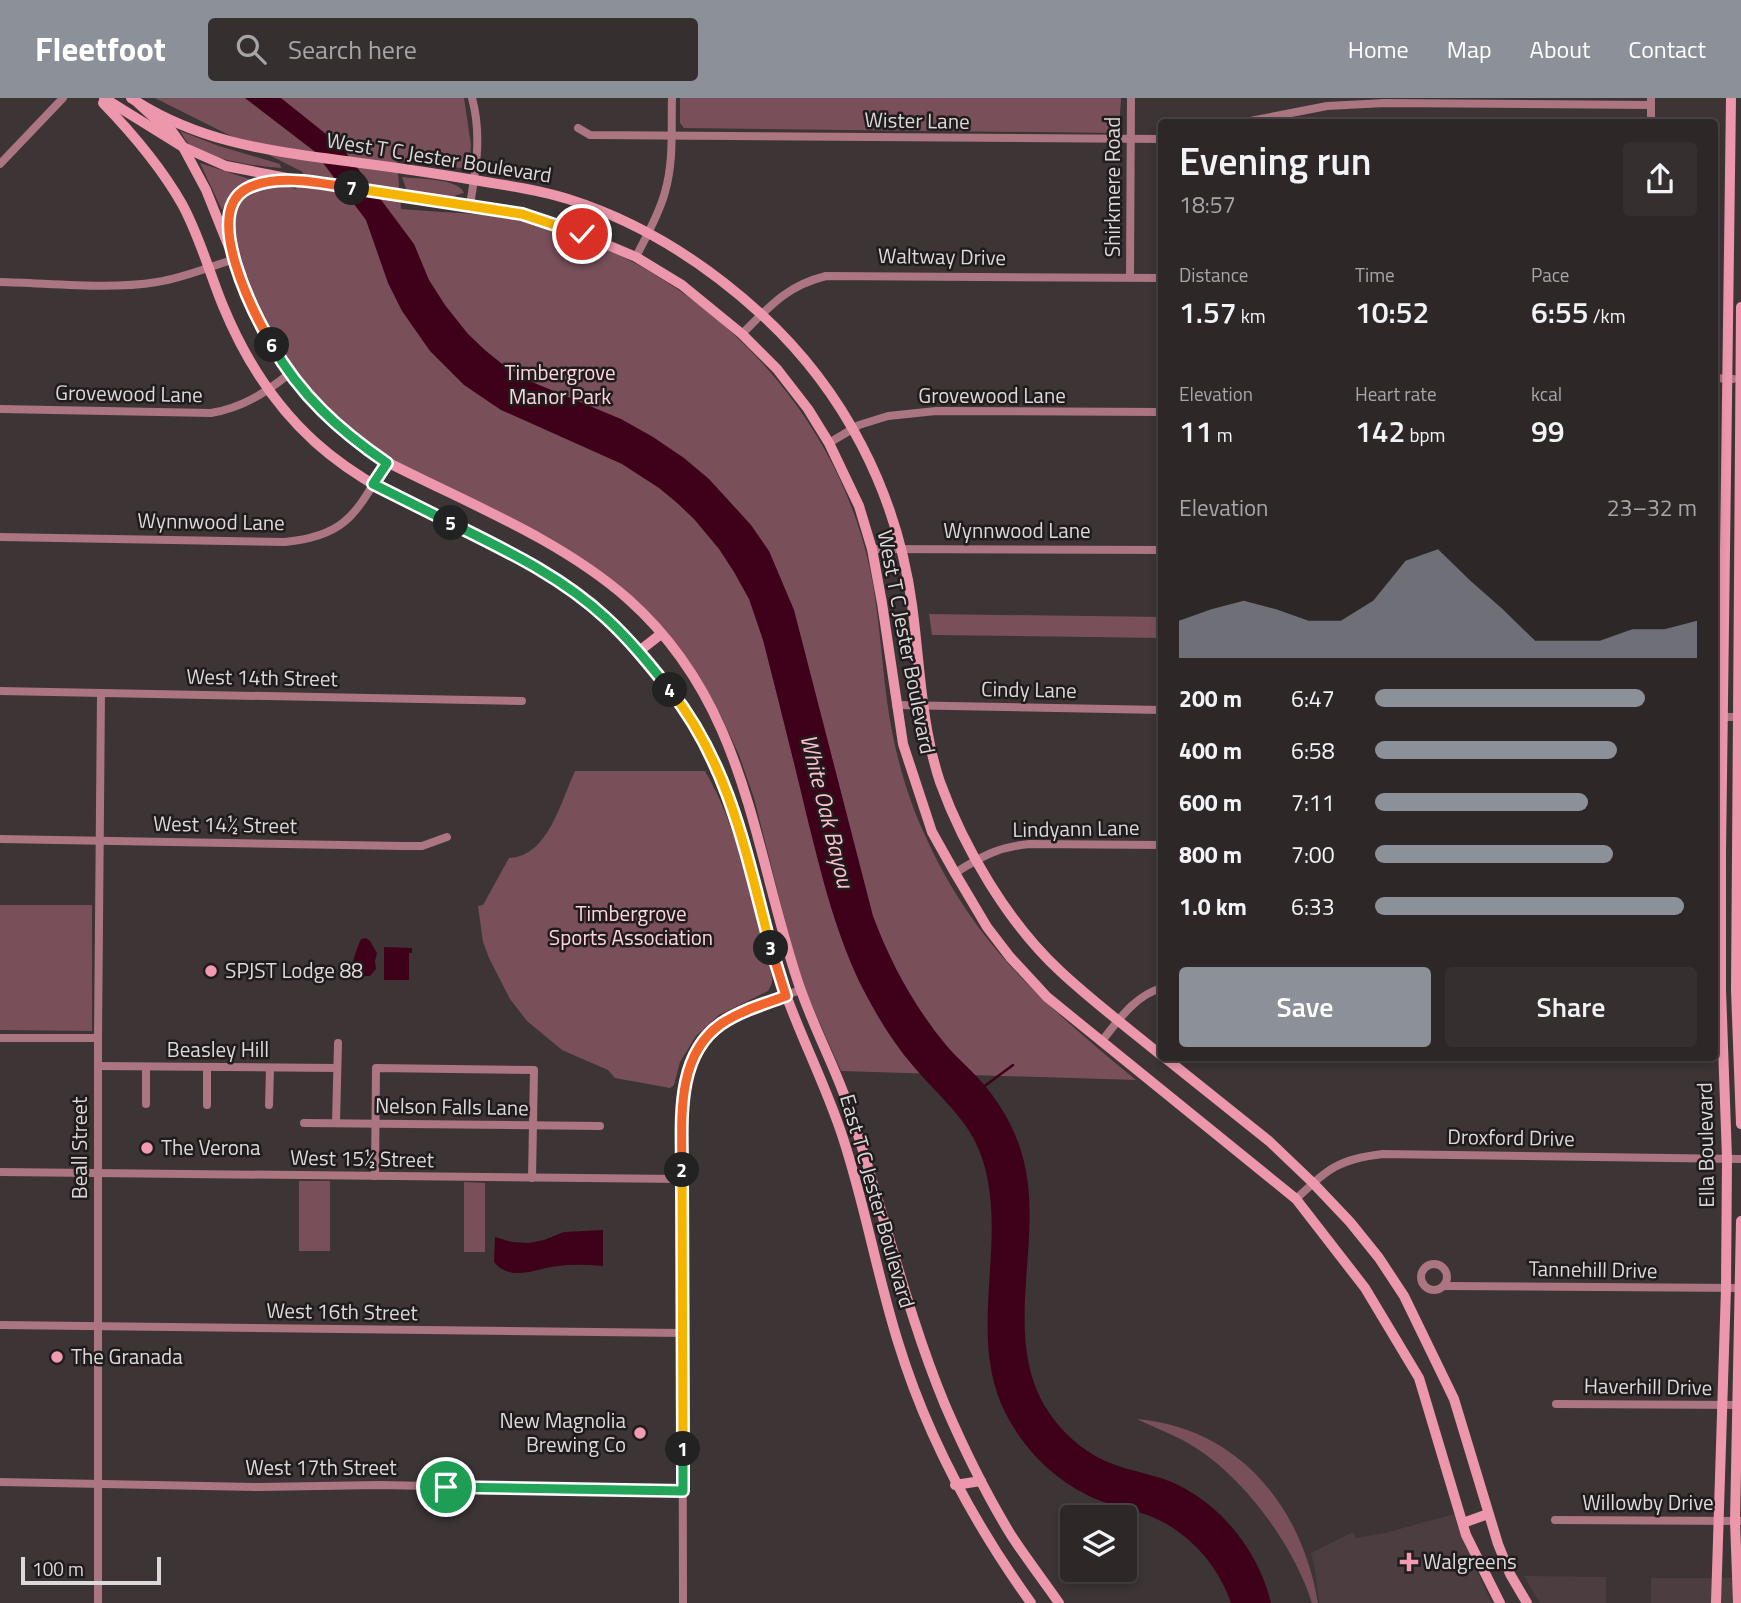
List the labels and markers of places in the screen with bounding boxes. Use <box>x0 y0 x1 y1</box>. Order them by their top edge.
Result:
pin: 7 <box>334 170 370 206</box>
pin <box>552 204 612 264</box>
pin: 6 <box>254 328 290 362</box>
pin: 5 <box>434 506 468 540</box>
pin: 4 <box>652 672 688 708</box>
pin: 3 <box>754 930 788 966</box>
place label: SPJST Lodge 88 <box>225 954 363 986</box>
marker: SPJST Lodge 88 <box>203 963 219 979</box>
place label: The Verona <box>161 1131 261 1163</box>
marker: The Verona <box>139 1140 155 1156</box>
pin: 2 <box>664 1152 700 1188</box>
place label: The Granada <box>71 1340 183 1372</box>
marker: The Granada <box>49 1349 65 1365</box>
place label: New Magnolia Brewing Co <box>499 1404 626 1460</box>
marker: New Magnolia Brewing Co <box>632 1425 648 1441</box>
pin: 1 <box>666 1432 700 1466</box>
pin <box>416 1457 476 1517</box>
place label: Walgreens <box>1423 1545 1517 1577</box>
marker: Walgreens <box>1401 1554 1417 1570</box>

